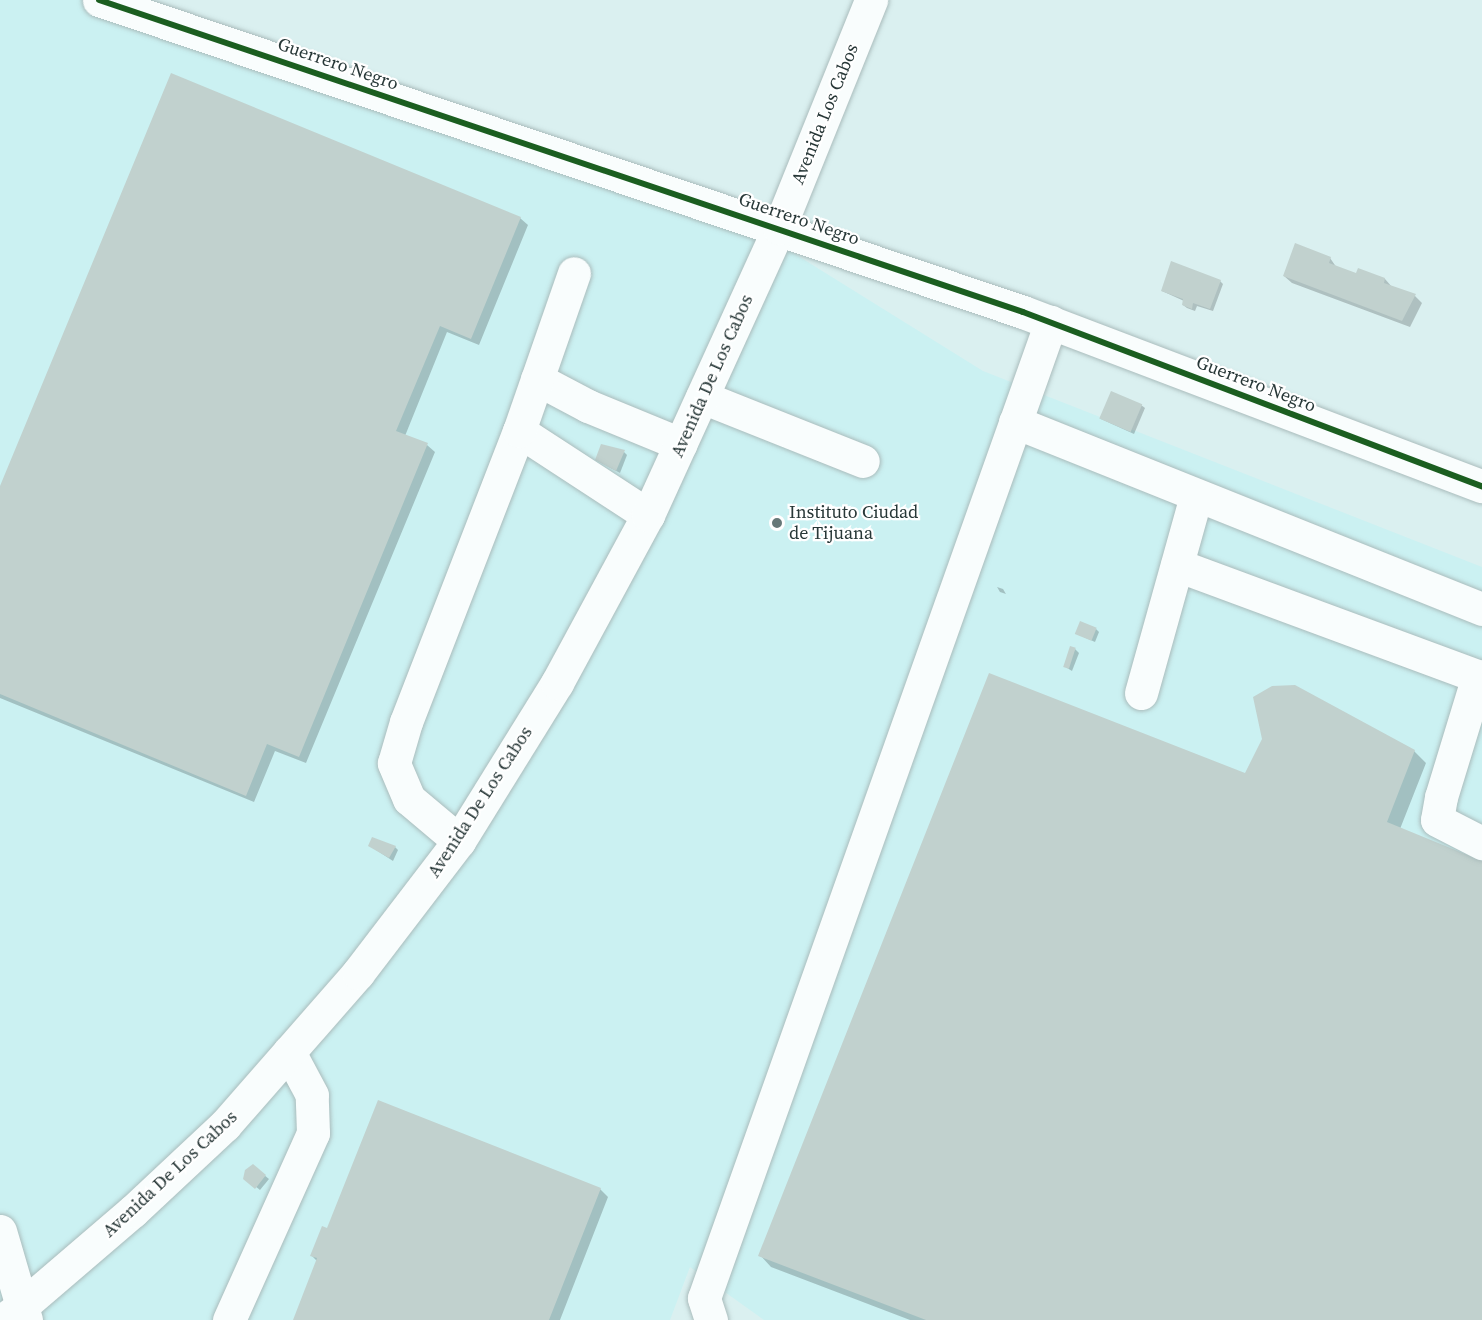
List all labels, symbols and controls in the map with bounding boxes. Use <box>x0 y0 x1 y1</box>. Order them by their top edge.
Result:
street label: Guerrero Negro <box>275 33 401 95</box>
street label: Avenida Los Cabos <box>787 41 863 187</box>
street label: Guerrero Negro <box>736 188 862 250</box>
street label: Avenida De Los Cabos <box>666 291 758 461</box>
street label: Guerrero Negro <box>1193 351 1319 417</box>
place label: Instituto Ciudad de Tijuana <box>789 502 918 544</box>
marker: Instituto Ciudad de Tijuana <box>770 516 784 530</box>
street label: Avenida De Los Cabos <box>423 722 537 882</box>
street label: Avenida De Los Cabos <box>98 1106 242 1242</box>

